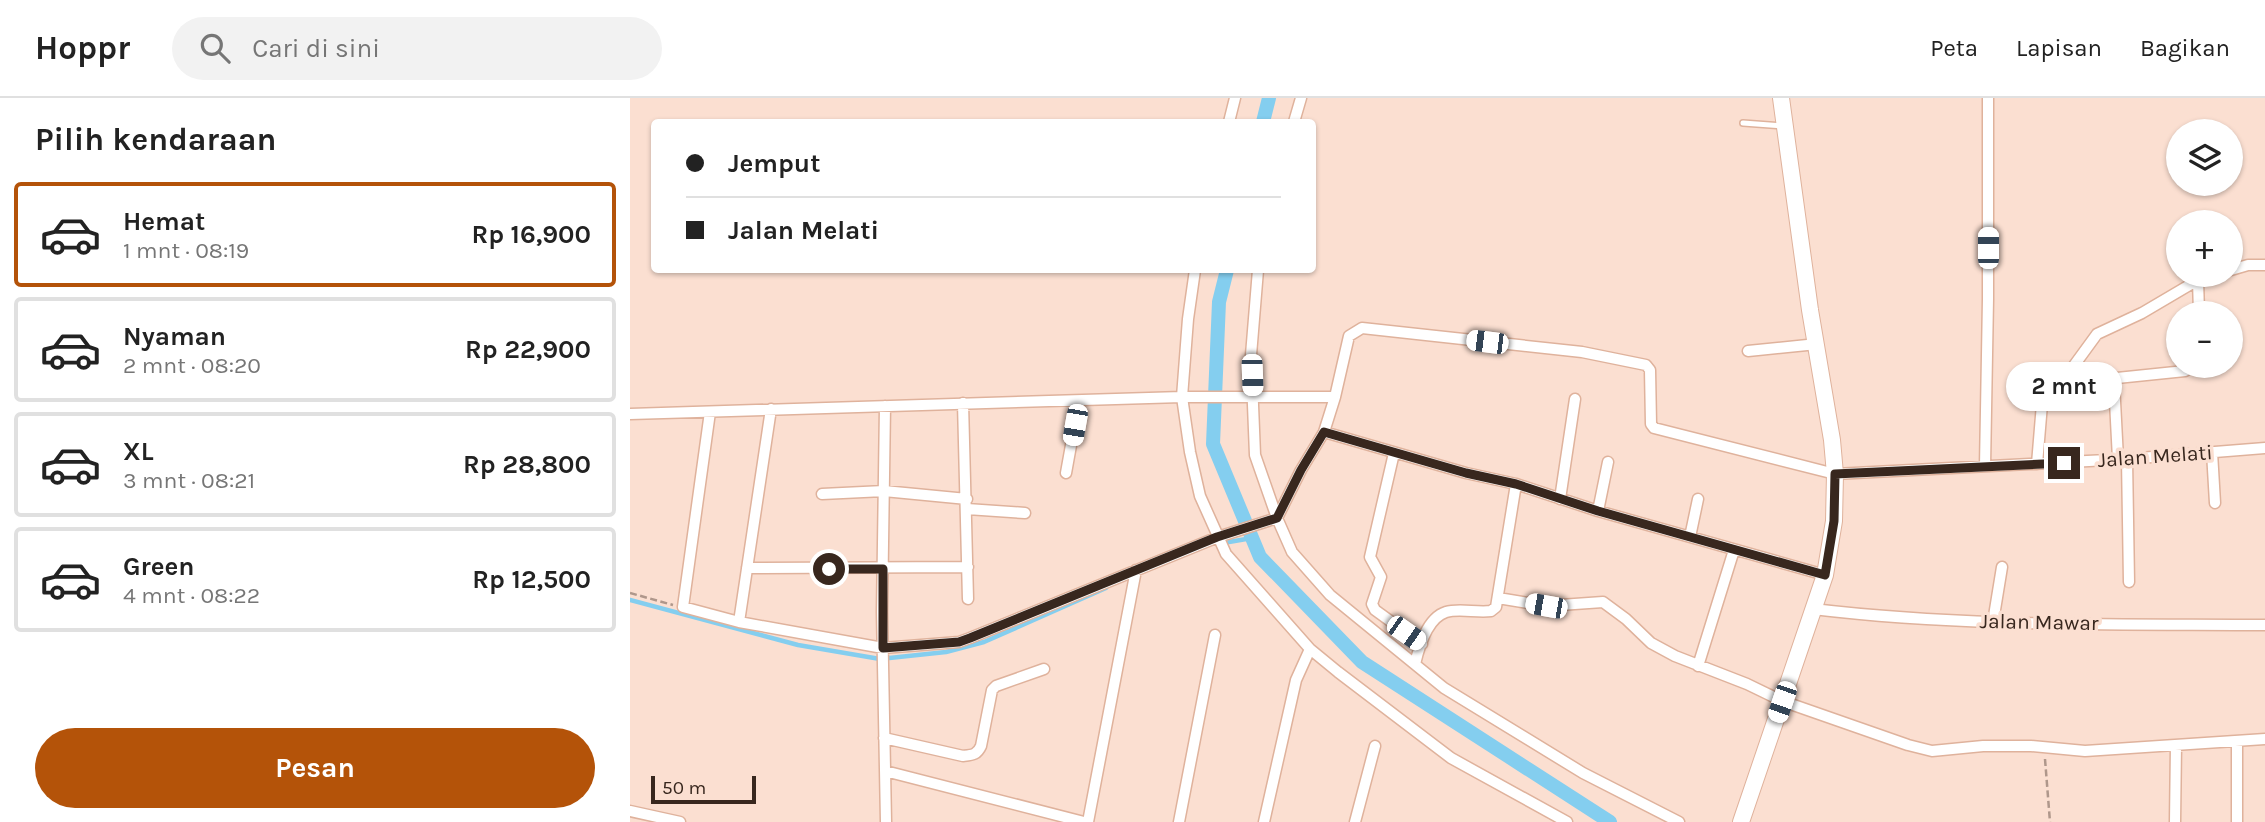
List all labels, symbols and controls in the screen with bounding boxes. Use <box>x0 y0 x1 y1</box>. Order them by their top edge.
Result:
search box <box>172 17 662 80</box>
text: Hoppr <box>35 29 130 67</box>
icon: search <box>196 29 234 67</box>
text: Cari di sini <box>252 33 380 64</box>
text: Peta <box>1930 34 1978 62</box>
text: Lapisan <box>2016 34 2102 62</box>
text: Bagikan <box>2140 34 2230 62</box>
map controls <box>2166 119 2243 378</box>
button: layers <box>2166 119 2243 196</box>
text: Pilih kendaraan <box>35 121 276 158</box>
text: Jemput <box>728 148 820 179</box>
icon: car <box>39 203 102 266</box>
text: Hemat <box>123 206 205 237</box>
button: + <box>2166 210 2243 287</box>
text: Jalan Melati <box>728 215 879 246</box>
text: Rp 16,900 <box>471 219 591 250</box>
car <box>1978 227 1999 269</box>
text: 1 mnt · 08:19 <box>123 237 249 264</box>
button: − <box>2166 301 2243 378</box>
icon: car <box>39 318 102 381</box>
text: Nyaman <box>123 321 226 352</box>
car <box>1465 329 1510 355</box>
text: Rp 22,900 <box>465 334 591 365</box>
text: 2 mnt · 08:20 <box>123 352 261 379</box>
car <box>1241 354 1264 396</box>
callout: 2 mnt <box>2006 362 2122 410</box>
text: 2 mnt <box>2032 373 2096 400</box>
car <box>1062 402 1089 448</box>
icon: car <box>39 433 102 496</box>
text: XL <box>123 436 154 467</box>
street label: Jalan Melati <box>2097 440 2213 472</box>
route end <box>2048 447 2080 479</box>
text: Rp 28,800 <box>463 449 591 480</box>
text: 3 mnt · 08:21 <box>123 467 255 494</box>
icon: car <box>39 548 102 611</box>
text: Green <box>123 551 195 582</box>
route start <box>813 553 845 585</box>
text: Rp 12,500 <box>472 564 591 595</box>
text: 4 mnt · 08:22 <box>123 582 260 609</box>
car <box>1524 592 1569 620</box>
street label: Jalan Mawar <box>1979 609 2099 635</box>
car <box>1383 612 1430 654</box>
car <box>1766 679 1799 725</box>
button: Pesan <box>35 728 595 808</box>
scale bar <box>651 773 756 805</box>
text: 50 m <box>662 777 706 799</box>

